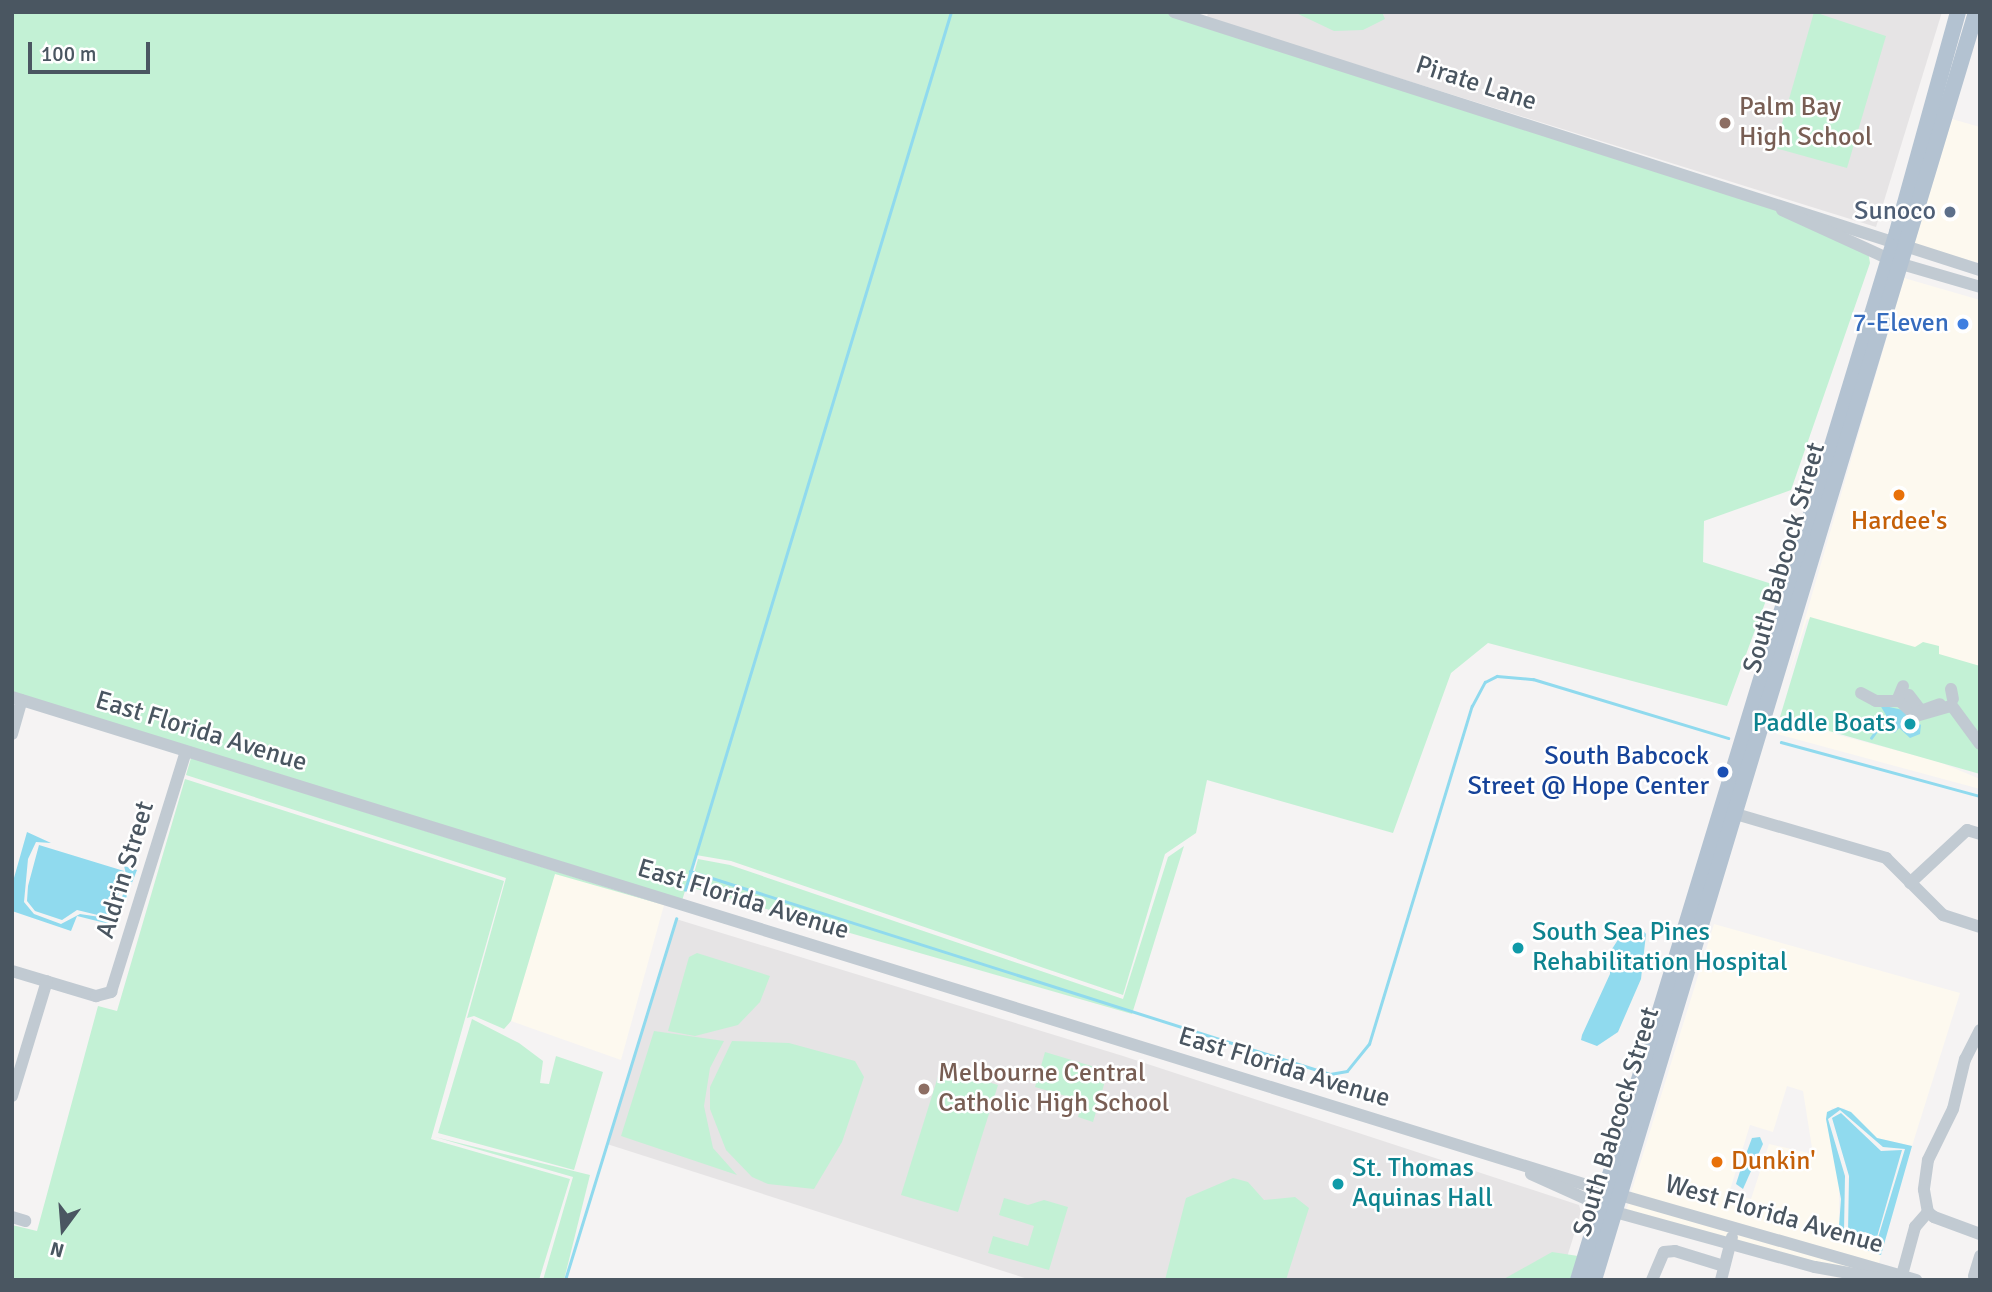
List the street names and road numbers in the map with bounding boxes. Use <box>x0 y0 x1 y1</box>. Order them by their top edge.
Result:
street label: Pirate Lane <box>1412 50 1540 118</box>
street label: South Babcock Street <box>1737 439 1833 677</box>
street label: East Florida Avenue <box>92 685 310 779</box>
street label: Aldrin Street <box>90 798 162 942</box>
street label: East Florida Avenue <box>634 853 852 947</box>
street label: South Babcock Street <box>1567 1004 1667 1240</box>
street label: East Florida Avenue <box>1175 1021 1393 1115</box>
street label: West Florida Avenue <box>1661 1169 1887 1261</box>

